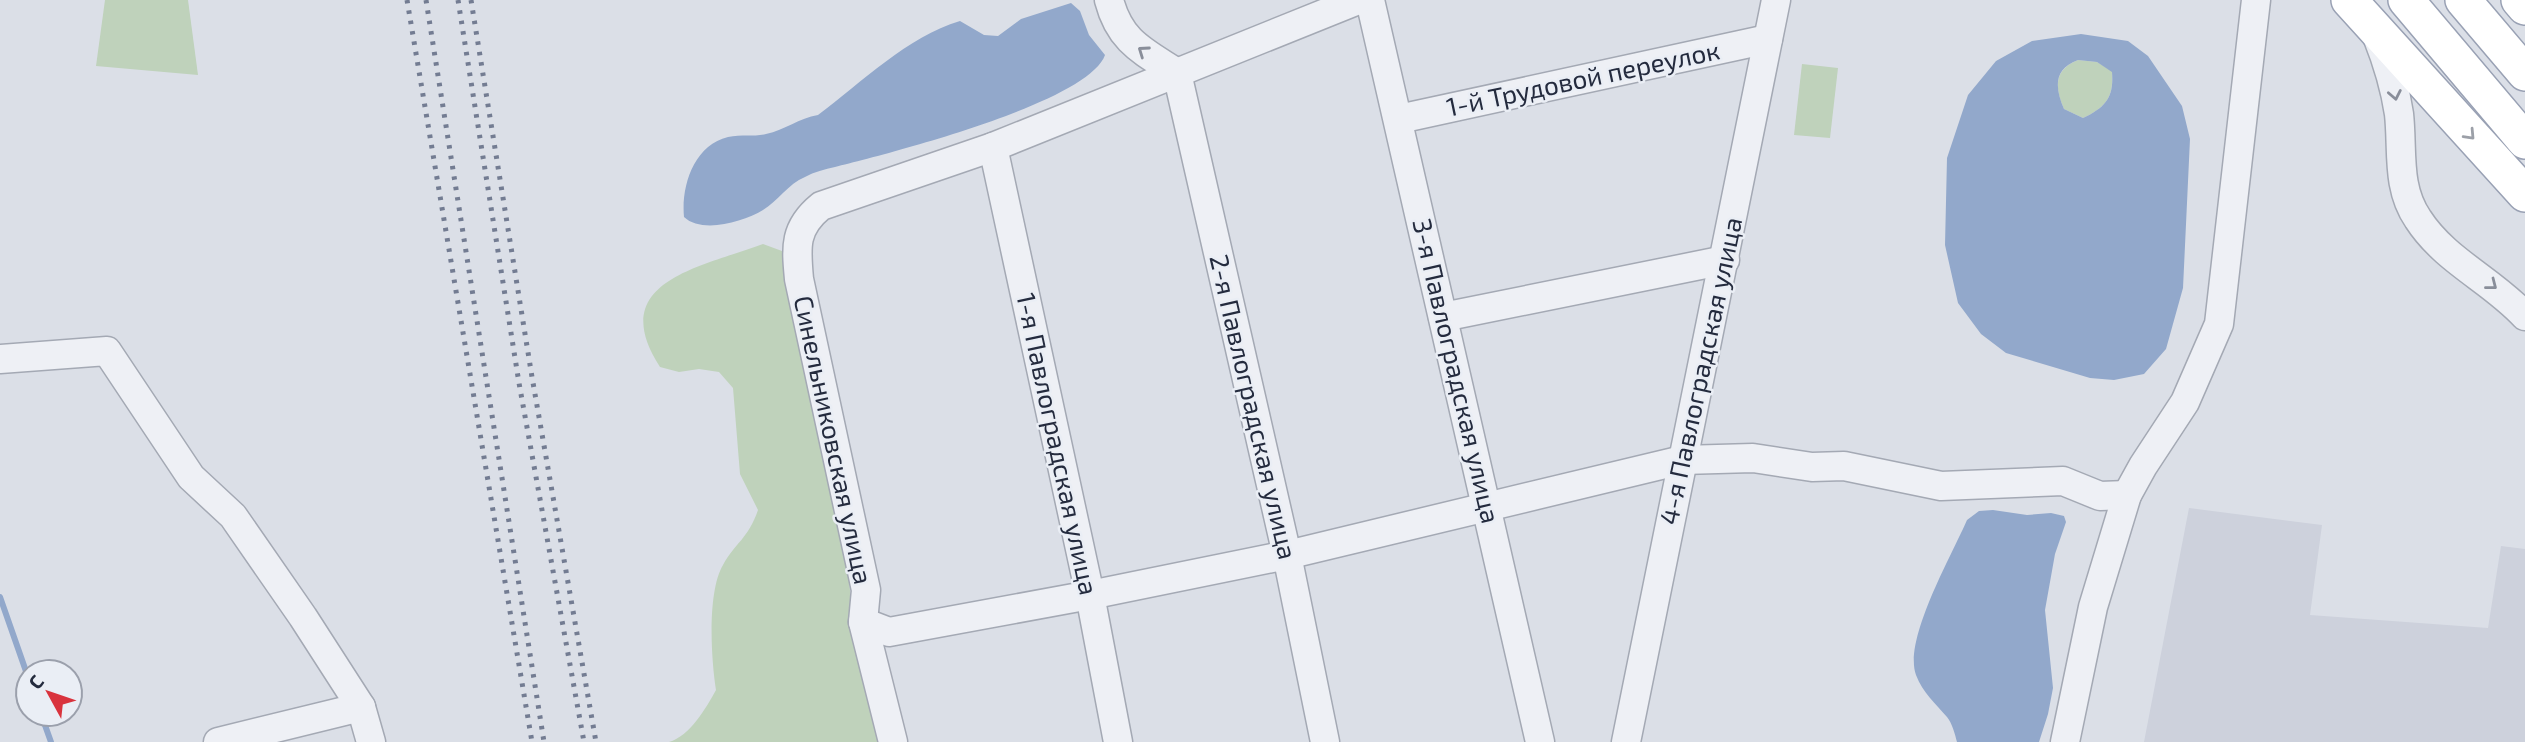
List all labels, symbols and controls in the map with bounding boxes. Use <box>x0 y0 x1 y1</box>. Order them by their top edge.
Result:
street label: 1-й Трудовой переулок <box>1443 33 1722 123</box>
one-way arrow <box>1138 47 1151 59</box>
one-way arrow <box>2386 89 2401 101</box>
one-way arrow <box>2462 127 2475 140</box>
street label: 4-я Павлоградская улица <box>1652 214 1748 527</box>
street label: 3-я Павлоградская улица <box>1406 215 1508 526</box>
street label: 2-я Павлоградская улица <box>1203 251 1305 562</box>
one-way arrow <box>2484 276 2496 289</box>
street label: 1-я Павлоградская улица <box>1010 290 1106 598</box>
street label: Синельниковская улица <box>788 293 880 587</box>
north arrow <box>14 658 84 728</box>
text: С <box>23 670 48 693</box>

